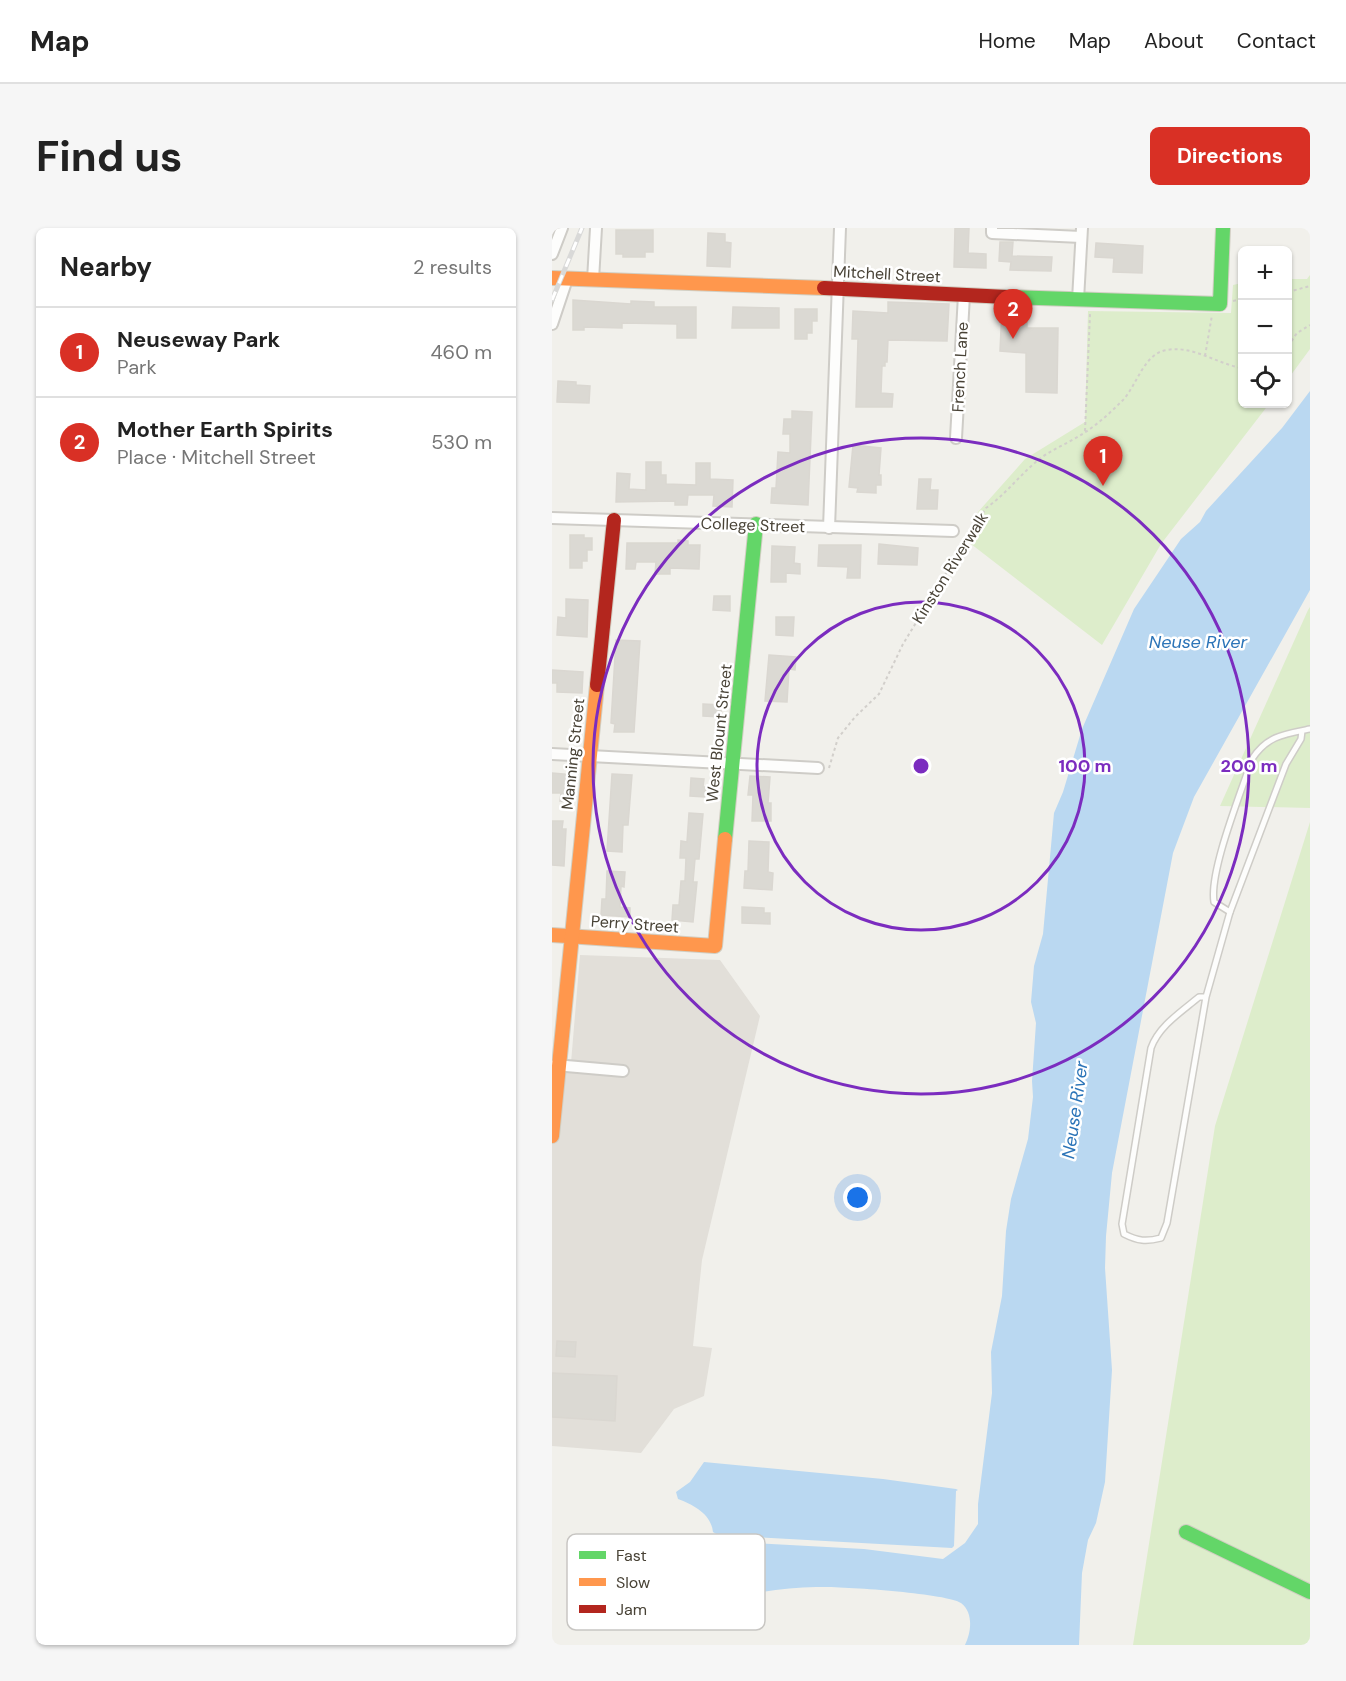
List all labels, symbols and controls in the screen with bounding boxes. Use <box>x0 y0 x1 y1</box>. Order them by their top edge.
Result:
text: Map <box>30 23 90 60</box>
text: Home <box>978 27 1036 55</box>
text: Map <box>1069 27 1111 55</box>
text: About <box>1144 27 1204 55</box>
text: Contact <box>1237 27 1316 55</box>
button: Directions <box>1150 127 1310 185</box>
text: Find us <box>36 129 182 184</box>
map controls <box>1238 246 1292 408</box>
button: + <box>1238 246 1292 300</box>
text: Nearby <box>60 250 152 284</box>
text: 2 results <box>413 254 492 280</box>
street label: Mitchell Street <box>833 261 941 287</box>
pin: 2 <box>994 290 1032 339</box>
button: − <box>1238 300 1292 354</box>
street label: French Lane <box>947 321 973 413</box>
text: Neuseway Park <box>117 325 280 354</box>
text: 1 <box>76 339 83 365</box>
text: 460 m <box>430 339 492 365</box>
text: Park <box>117 354 157 380</box>
button: locate <box>1238 354 1292 408</box>
text: Mother Earth Spirits <box>117 415 333 444</box>
text: 2 <box>74 429 85 455</box>
text: 530 m <box>431 429 492 455</box>
pin: 1 <box>1084 436 1122 486</box>
text: Place · Mitchell Street <box>117 444 316 470</box>
street label: Kinston Riverwalk <box>907 508 993 628</box>
street label: College Street <box>700 513 806 537</box>
water label: Neuse River <box>1149 630 1249 654</box>
street label: West Blount Street <box>701 663 737 803</box>
street label: Manning Street <box>557 697 589 811</box>
text: 100 m <box>1058 754 1112 778</box>
text: 200 m <box>1221 754 1277 778</box>
centre of rings <box>911 756 931 776</box>
street label: Perry Street <box>590 910 680 938</box>
water label: Neuse River <box>1056 1058 1094 1160</box>
your location <box>843 1183 872 1212</box>
legend <box>567 1534 765 1630</box>
text: Fast <box>616 1545 647 1566</box>
text: Slow <box>616 1572 650 1593</box>
text: Jam <box>616 1599 647 1620</box>

